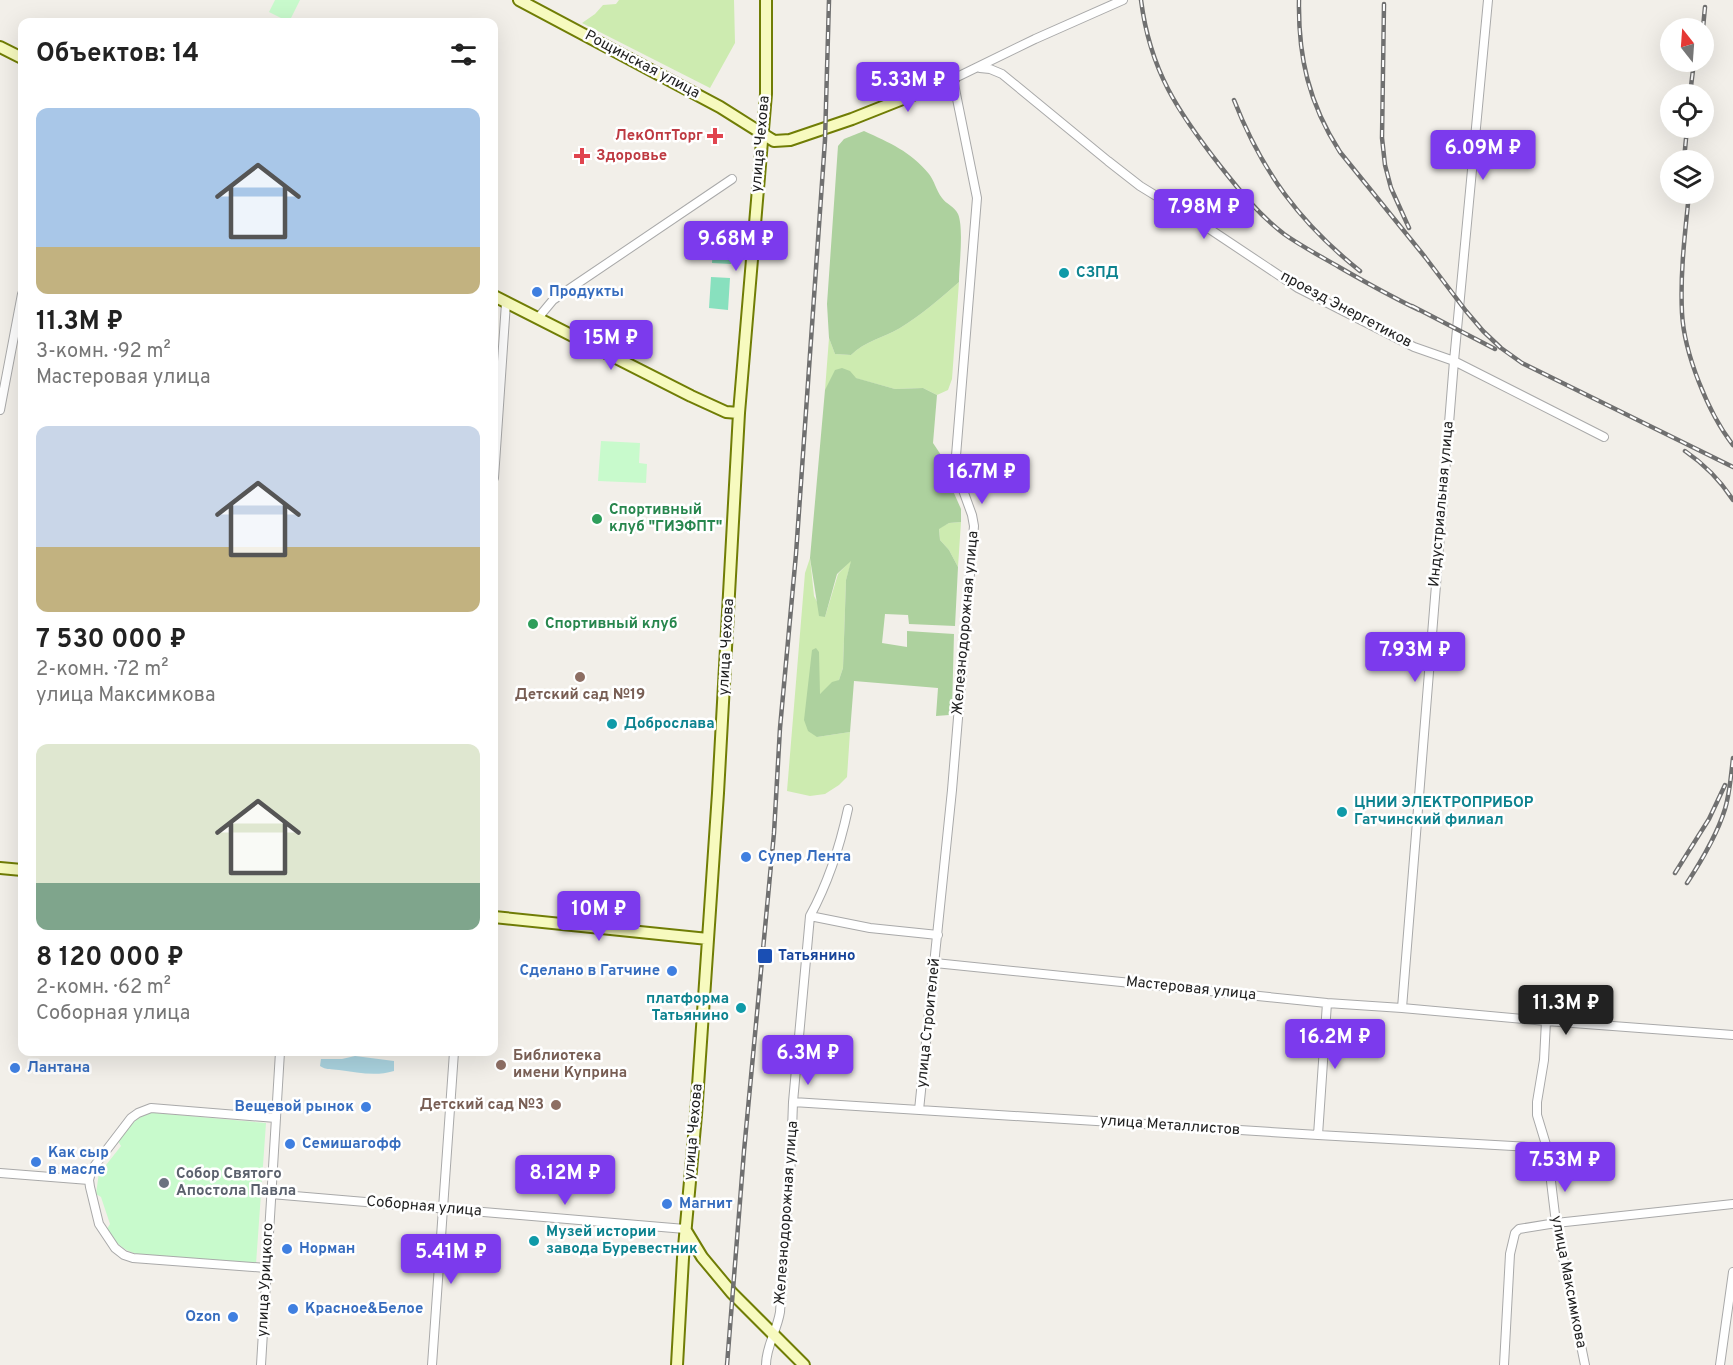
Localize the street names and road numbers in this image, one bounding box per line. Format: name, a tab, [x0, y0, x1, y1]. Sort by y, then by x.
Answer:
street label: Рощинская улица	[581, 27, 703, 103]
street label: улица Чехова	[747, 95, 775, 193]
street label: проезд Энергетиков	[1277, 267, 1415, 353]
street label: Индустриальная улица	[1425, 420, 1459, 588]
street label: Железнодорожная улица	[948, 530, 984, 716]
street label: улица Чехова	[715, 598, 739, 696]
street label: улица Строителей	[913, 957, 945, 1089]
street label: Мастеровая улица	[1125, 973, 1257, 1005]
street label: улица Чехова	[680, 1083, 708, 1181]
street label: улица Металлистов	[1099, 1112, 1241, 1140]
street label: Железнодорожная улица	[771, 1120, 803, 1306]
street label: Соборная улица	[366, 1192, 482, 1222]
street label: улица Максимкова	[1546, 1214, 1590, 1350]
street label: улица Урицкого	[254, 1222, 278, 1338]

